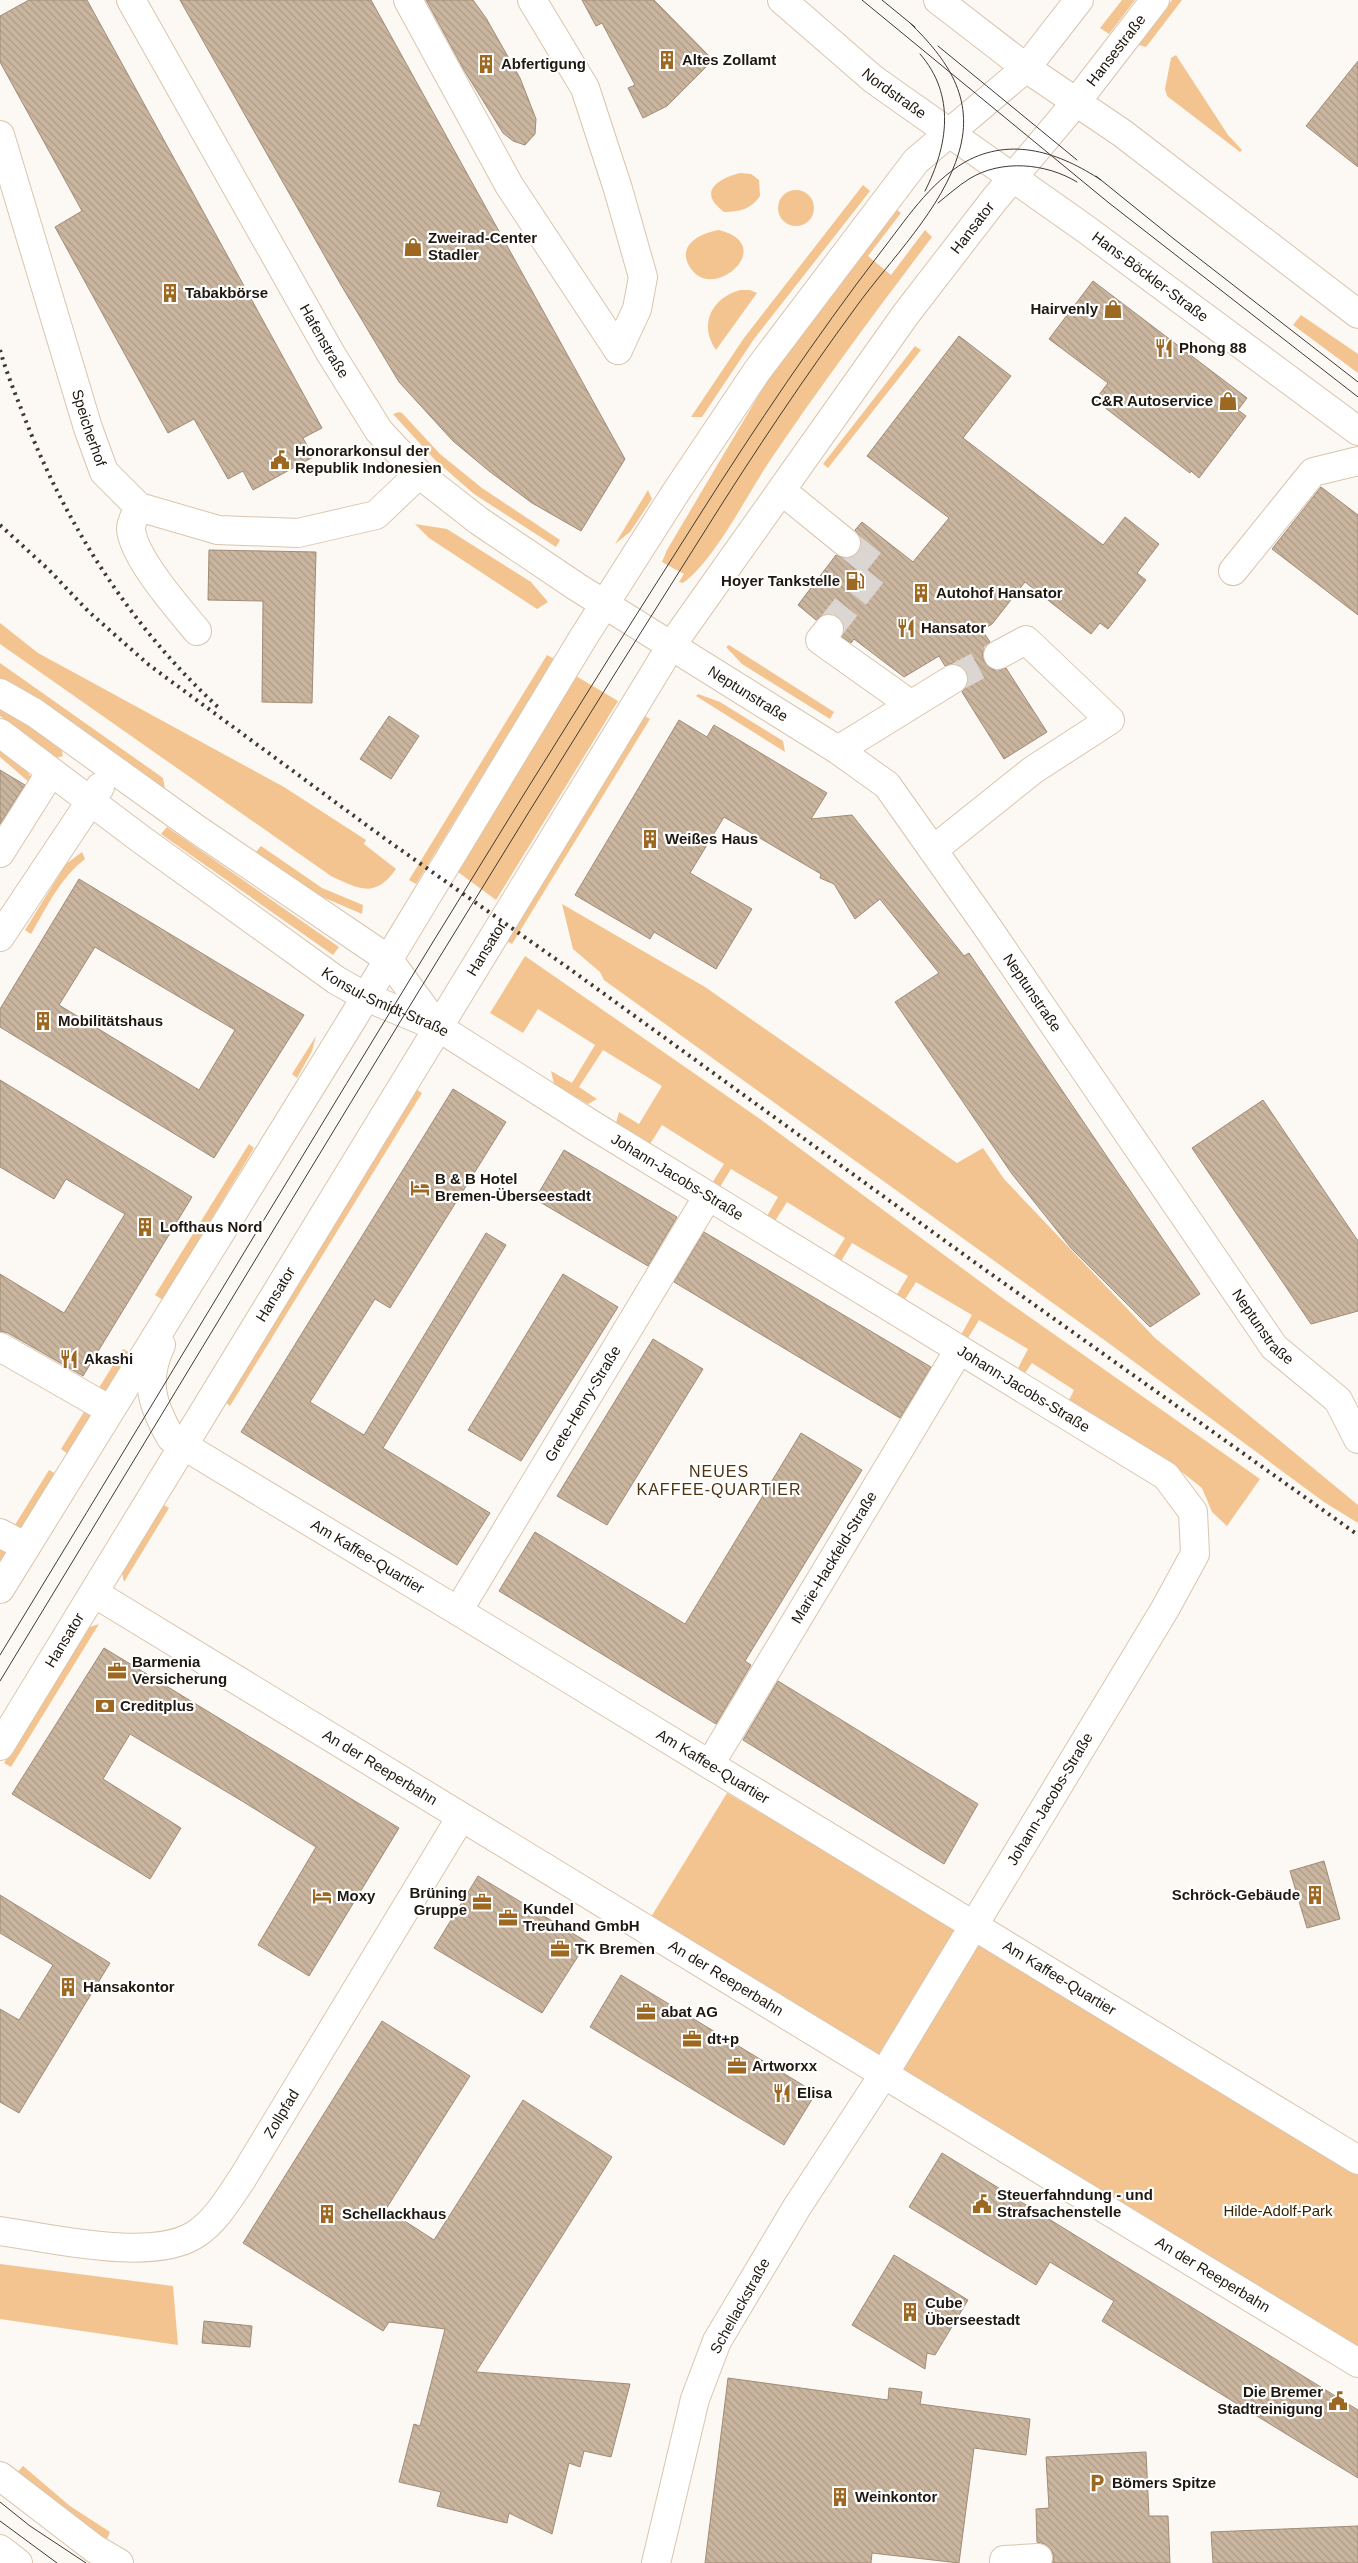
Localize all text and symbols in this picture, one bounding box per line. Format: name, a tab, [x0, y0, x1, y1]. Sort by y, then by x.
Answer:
street label: Hansestraße	[1083, 11, 1149, 89]
building icon: Altes Zollamt	[656, 49, 678, 71]
place label: Altes Zollamt	[682, 51, 776, 68]
building icon: Abfertigung	[475, 53, 497, 75]
place label: Abfertigung	[501, 55, 586, 72]
street label: Nordstraße	[859, 64, 930, 122]
street label: Hansator	[947, 198, 997, 257]
street label: Hans-Böckler-Straße	[1089, 228, 1212, 325]
place label: Zweirad-Center Stadler	[428, 229, 537, 263]
shop icon: Zweirad-Center Stadler	[402, 236, 424, 258]
building icon: Tabakbörse	[159, 282, 181, 304]
place label: Tabakbörse	[185, 284, 268, 301]
shop icon: Hairvenly	[1102, 298, 1124, 320]
place label: Hairvenly	[1030, 300, 1099, 317]
street label: Hafenstraße	[297, 301, 353, 381]
restaurant icon: Phong 88	[1153, 337, 1175, 359]
place label: Phong 88	[1179, 339, 1247, 356]
street label: Speicherhof	[69, 387, 110, 469]
shop icon: C&R Autoservice	[1217, 390, 1239, 412]
place label: C&R Autoservice	[1091, 392, 1213, 409]
place label: Honorarkonsul der Republik Indonesien	[295, 442, 442, 476]
public building icon: Honorarkonsul der Republik Indonesien	[269, 449, 291, 471]
fuel station icon: Hoyer Tankstelle	[844, 570, 866, 592]
place label: Hoyer Tankstelle	[721, 572, 840, 589]
building icon: Autohof Hansator	[910, 582, 932, 604]
place label: Autohof Hansator	[936, 584, 1063, 601]
restaurant icon: Hansator	[895, 617, 917, 639]
place label: Hansator	[921, 619, 986, 636]
street label: Neptunstraße	[705, 662, 791, 725]
building icon: Weißes Haus	[639, 828, 661, 850]
place label: Weißes Haus	[665, 830, 758, 847]
street label: Hansator	[463, 918, 509, 979]
street label: Neptunstraße	[1000, 950, 1065, 1035]
street label: Konsul-Smidt-Straße	[319, 964, 452, 1040]
building icon: Mobilitätshaus	[32, 1010, 54, 1032]
place label: Mobilitätshaus	[58, 1012, 163, 1029]
street label: Johann-Jacobs-Straße	[608, 1130, 747, 1223]
place label: B & B Hotel Bremen-Überseestadt	[435, 1170, 591, 1204]
hotel icon: B & B Hotel Bremen-Überseestadt	[409, 1177, 431, 1199]
building icon: Lofthaus Nord	[134, 1216, 156, 1238]
place label: Lofthaus Nord	[160, 1218, 263, 1235]
street label: Hansator	[252, 1264, 298, 1325]
street label: Neptunstraße	[1229, 1286, 1297, 1368]
street label: Grete-Henry-Straße	[541, 1342, 624, 1465]
street label: Johann-Jacobs-Straße	[955, 1342, 1093, 1435]
restaurant icon: Akashi	[58, 1348, 80, 1370]
place label: Akashi	[84, 1350, 133, 1367]
district label: NEUES KAFFEE-QUARTIER	[637, 1463, 801, 1498]
street label: Marie-Hackfeld-Straße	[788, 1488, 880, 1626]
street label: Am Kaffee-Quartier	[308, 1516, 428, 1597]
street label: Hansator	[41, 1609, 87, 1670]
place label: Barmenia Versicherung	[132, 1653, 227, 1687]
office icon: Barmenia Versicherung	[106, 1660, 128, 1682]
bank icon: Creditplus	[94, 1695, 116, 1717]
place label: Creditplus	[120, 1697, 194, 1714]
street label: Am Kaffee-Quartier	[654, 1725, 773, 1807]
street label: An der Reeperbahn	[320, 1726, 441, 1808]
street label: Johann-Jacobs-Straße	[1003, 1729, 1096, 1868]
place label: Brüning Gruppe	[410, 1884, 467, 1918]
building icon: Schröck-Gebäude	[1304, 1884, 1326, 1906]
hotel icon: Moxy	[311, 1885, 333, 1907]
place label: Schröck-Gebäude	[1172, 1886, 1300, 1903]
place label: Moxy	[337, 1887, 376, 1904]
office icon: Brüning Gruppe	[471, 1891, 493, 1913]
place label: Kundel Treuhand GmbH	[523, 1900, 640, 1934]
office icon: Kundel Treuhand GmbH	[497, 1907, 519, 1929]
street label: An der Reeperbahn	[666, 1936, 787, 2019]
street label: Am Kaffee-Quartier	[1000, 1937, 1119, 2018]
office icon: TK Bremen	[549, 1938, 571, 1960]
place label: TK Bremen	[575, 1940, 655, 1957]
building icon: Hansakontor	[57, 1976, 79, 1998]
place label: Hansakontor	[83, 1978, 175, 1995]
office icon: abat AG	[635, 2001, 657, 2023]
place label: abat AG	[661, 2003, 718, 2020]
office icon: dt+p	[681, 2028, 703, 2050]
place label: dt+p	[707, 2030, 739, 2047]
office icon: Artworxx	[726, 2055, 748, 2077]
place label: Artworxx	[752, 2057, 818, 2074]
restaurant icon: Elisa	[771, 2082, 793, 2104]
place label: Elisa	[797, 2084, 833, 2101]
street label: Zollpfad	[260, 2086, 302, 2141]
place label: Steuerfahndung - und Strafsachenstelle	[997, 2186, 1153, 2220]
public building icon: Steuerfahndung - und Strafsachenstelle	[971, 2193, 993, 2215]
park label: Hilde-Adolf-Park	[1223, 2202, 1333, 2219]
building icon: Schellackhaus	[316, 2203, 338, 2225]
place label: Schellackhaus	[342, 2205, 446, 2222]
street label: An der Reeperbahn	[1153, 2233, 1273, 2315]
street label: Schellackstraße	[706, 2255, 773, 2357]
place label: Cube Überseestadt	[925, 2294, 1020, 2328]
building icon: Cube Überseestadt	[899, 2301, 921, 2323]
place label: Die Bremer Stadtreinigung	[1217, 2383, 1323, 2417]
public building icon: Die Bremer Stadtreinigung	[1327, 2390, 1349, 2412]
parking icon: Bömers Spitze	[1086, 2472, 1108, 2494]
place label: Bömers Spitze	[1112, 2474, 1216, 2491]
building icon: Weinkontor	[829, 2486, 851, 2508]
place label: Weinkontor	[855, 2488, 937, 2505]

